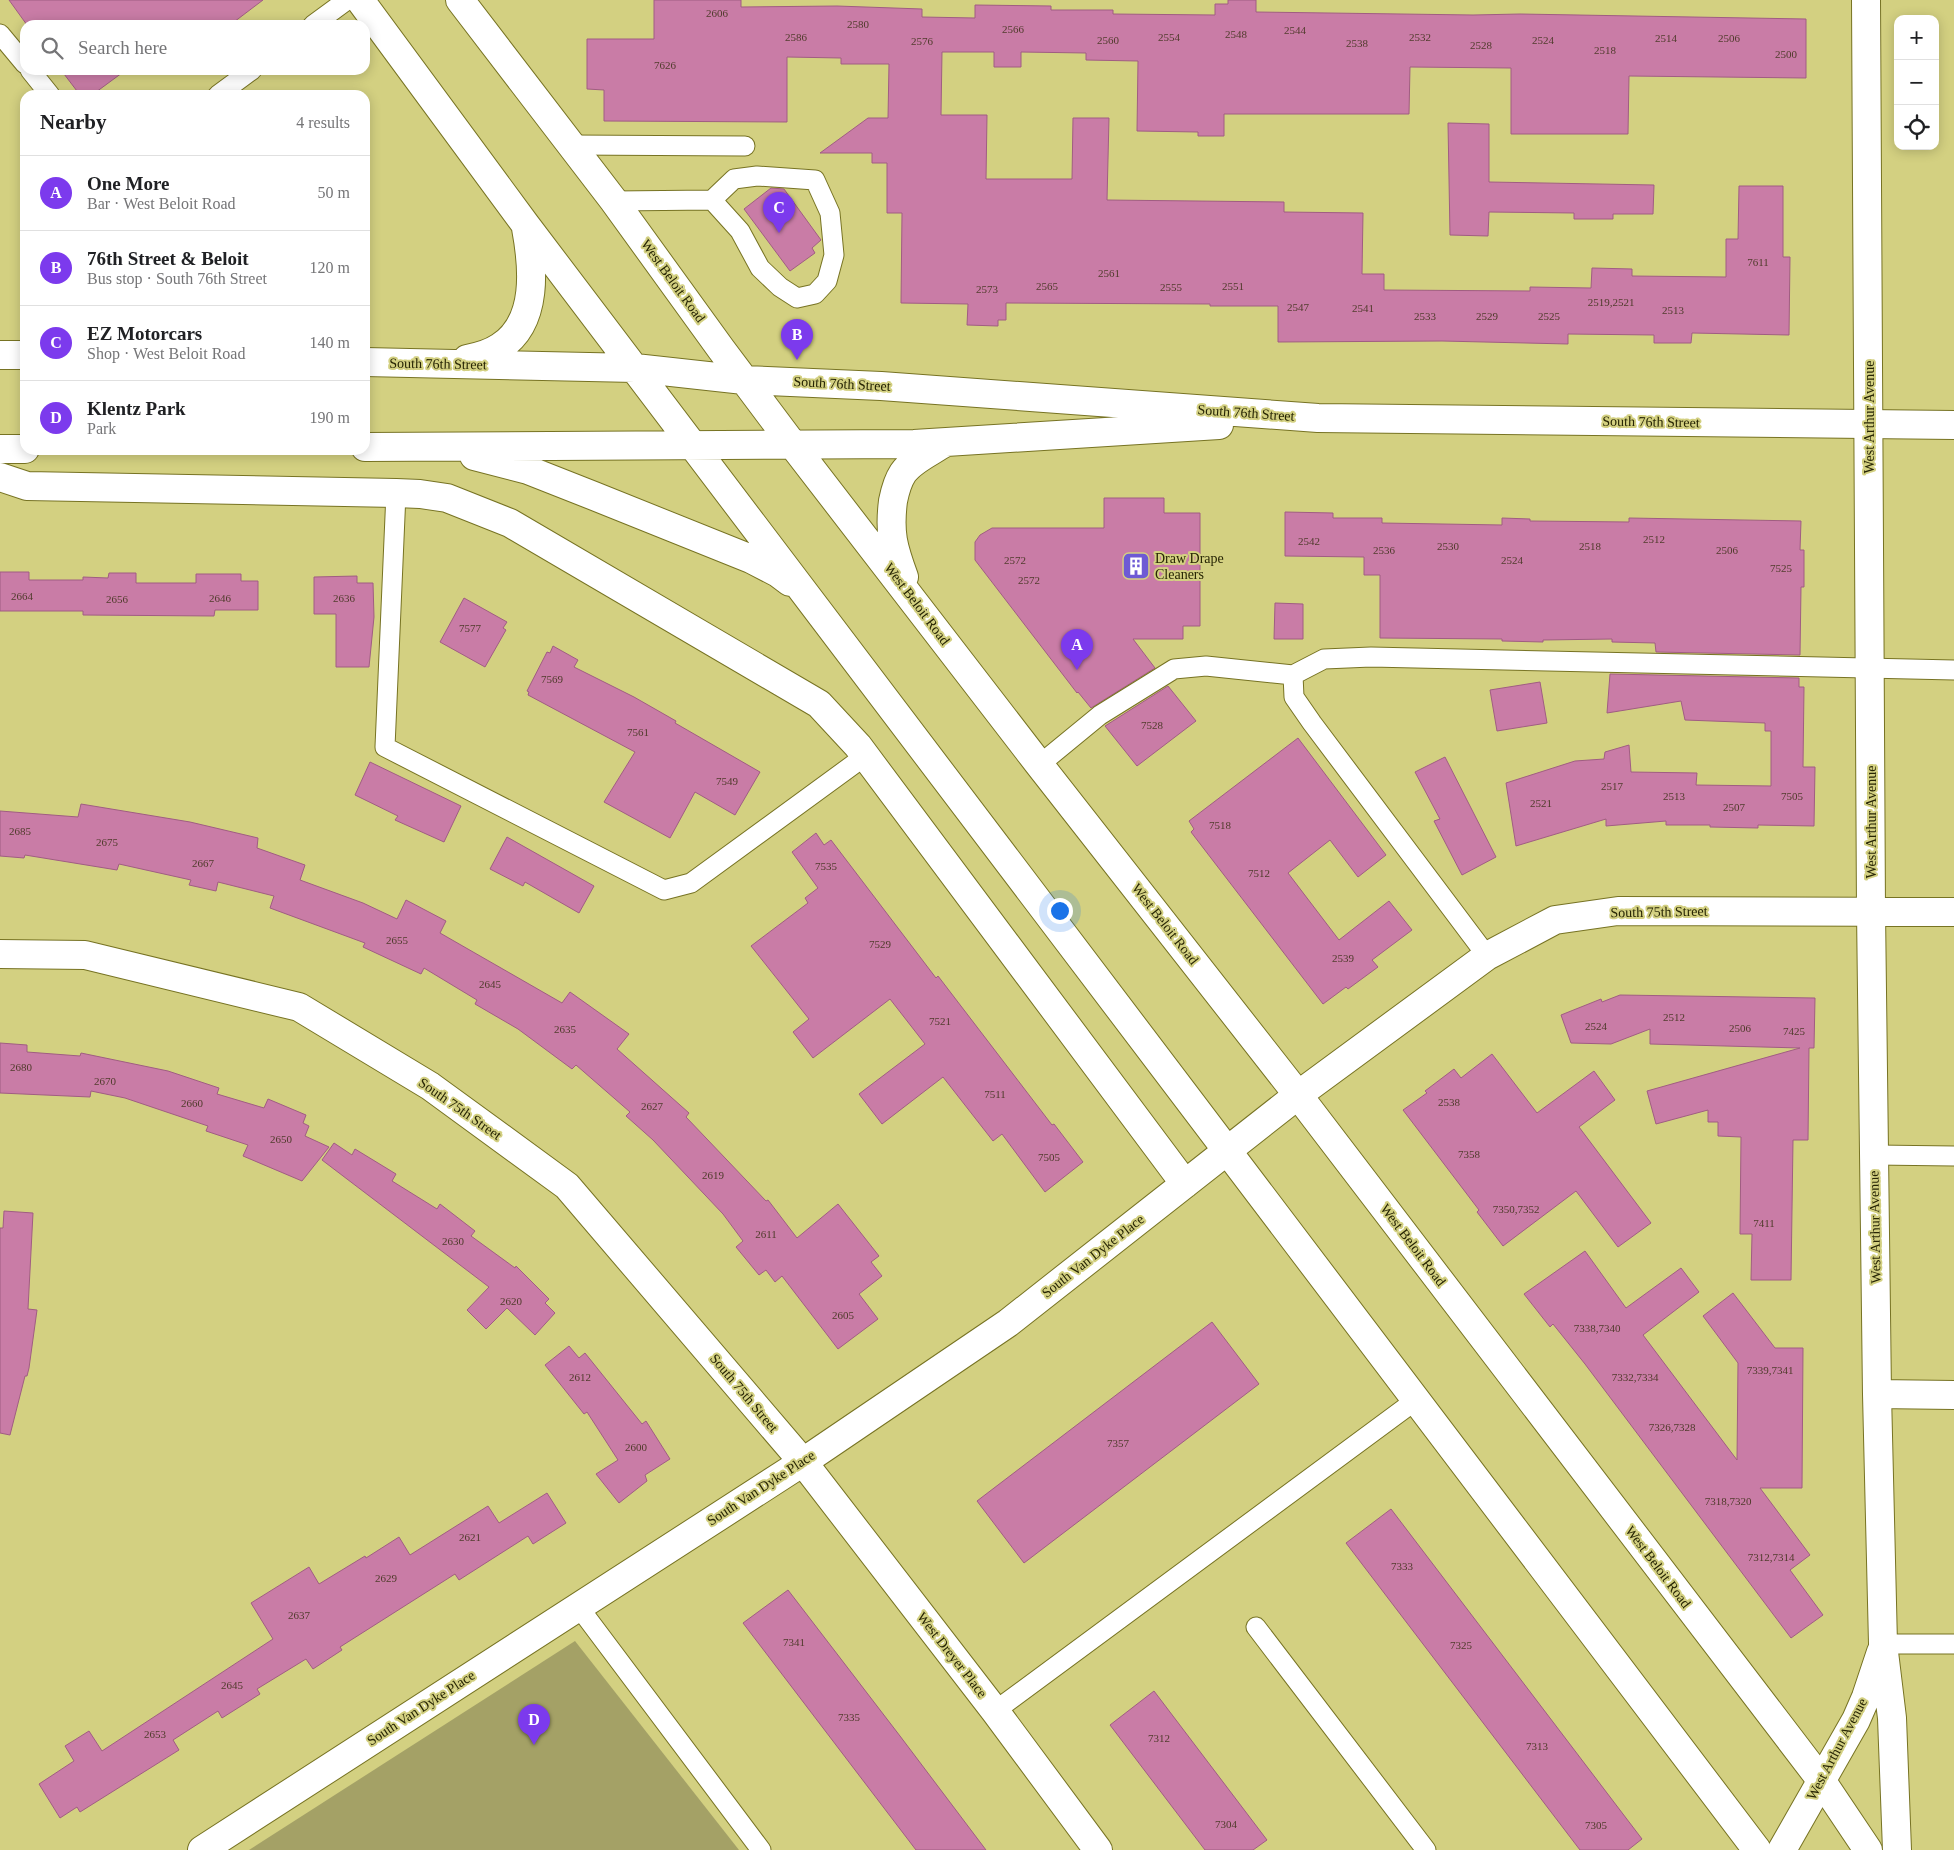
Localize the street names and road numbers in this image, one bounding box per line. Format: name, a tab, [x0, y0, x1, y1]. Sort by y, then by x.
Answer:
street label: West Beloit Road	[638, 237, 708, 325]
street label: South 76th Street	[389, 356, 487, 372]
street label: West Arthur Avenue	[1862, 361, 1877, 473]
street label: South 76th Street	[793, 374, 891, 394]
street label: South 76th Street	[1197, 402, 1295, 424]
street label: South 76th Street	[1602, 414, 1700, 430]
street label: West Beloit Road	[881, 560, 953, 648]
street label: West Arthur Avenue	[1864, 766, 1879, 878]
street label: West Beloit Road	[1129, 881, 1201, 967]
street label: South 75th Street	[1610, 904, 1708, 920]
street label: South 75th Street	[416, 1075, 504, 1143]
street label: West Arthur Avenue	[1867, 1170, 1883, 1284]
street label: West Beloit Road	[1377, 1201, 1449, 1289]
street label: South Van Dyke Place	[1039, 1212, 1147, 1300]
street label: South 75th Street	[707, 1351, 781, 1435]
street label: South Van Dyke Place	[704, 1448, 818, 1528]
street label: West Beloit Road	[1622, 1523, 1694, 1611]
street label: West Dreyer Place	[914, 1609, 990, 1701]
street label: South Van Dyke Place	[364, 1668, 478, 1748]
street label: West Arthur Avenue	[1804, 1696, 1870, 1802]

